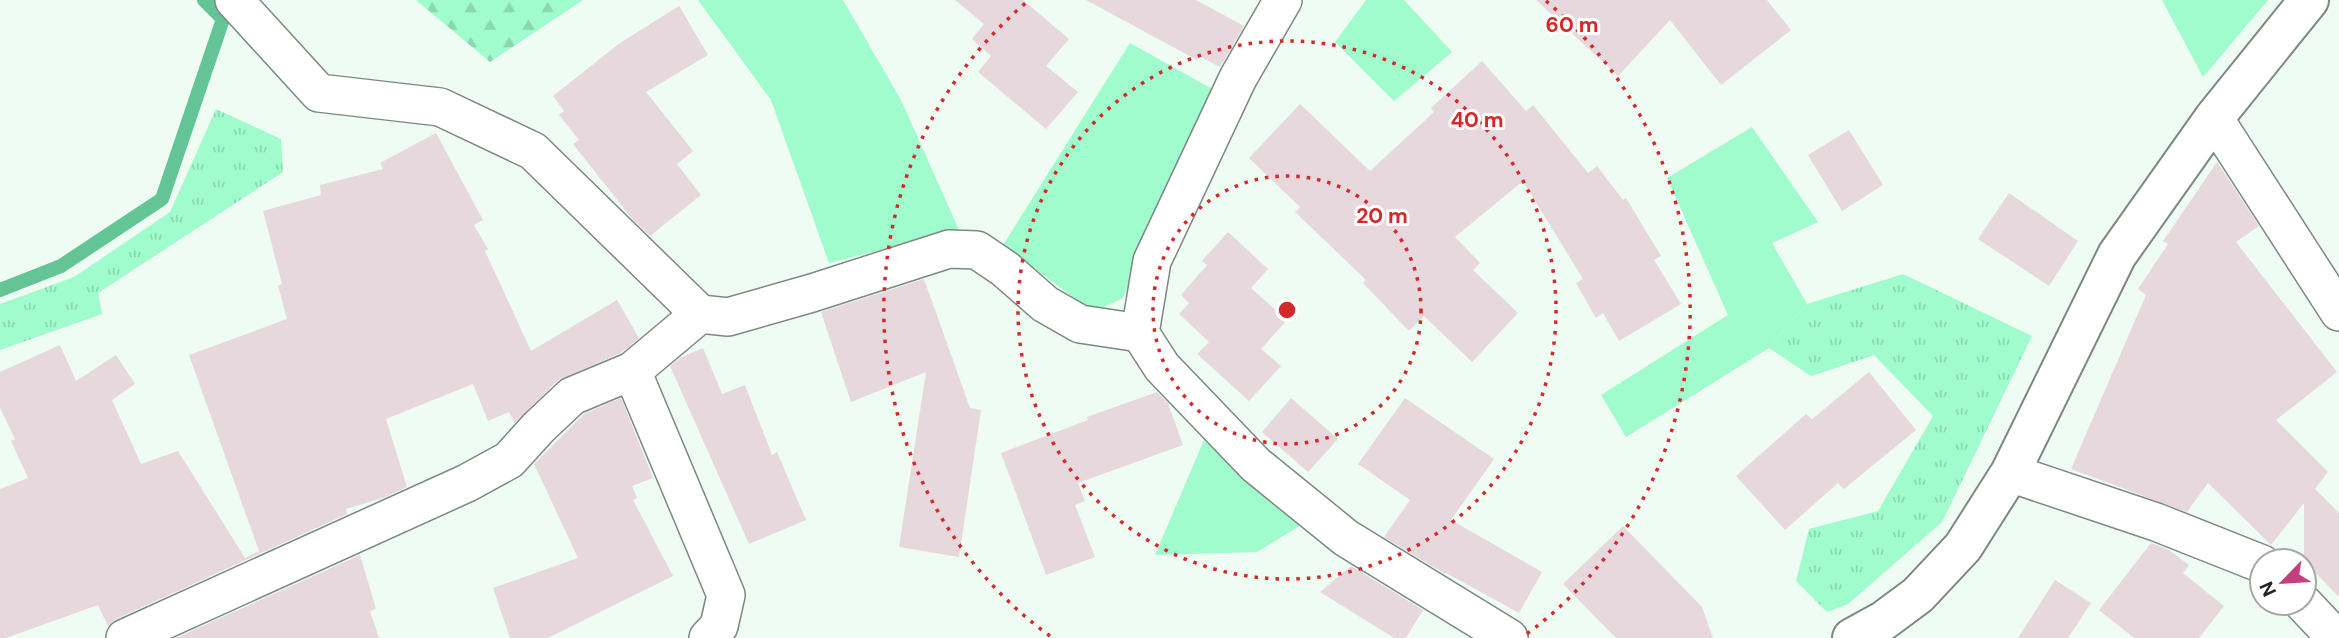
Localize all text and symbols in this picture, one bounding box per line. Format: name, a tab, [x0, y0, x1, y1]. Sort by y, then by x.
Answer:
text: 60 m	[1546, 11, 1598, 39]
text: 40 m	[1450, 106, 1504, 134]
text: 20 m	[1356, 202, 1408, 230]
centre of rings	[1275, 298, 1299, 322]
north arrow	[2248, 547, 2318, 617]
text: N	[2254, 577, 2282, 601]

